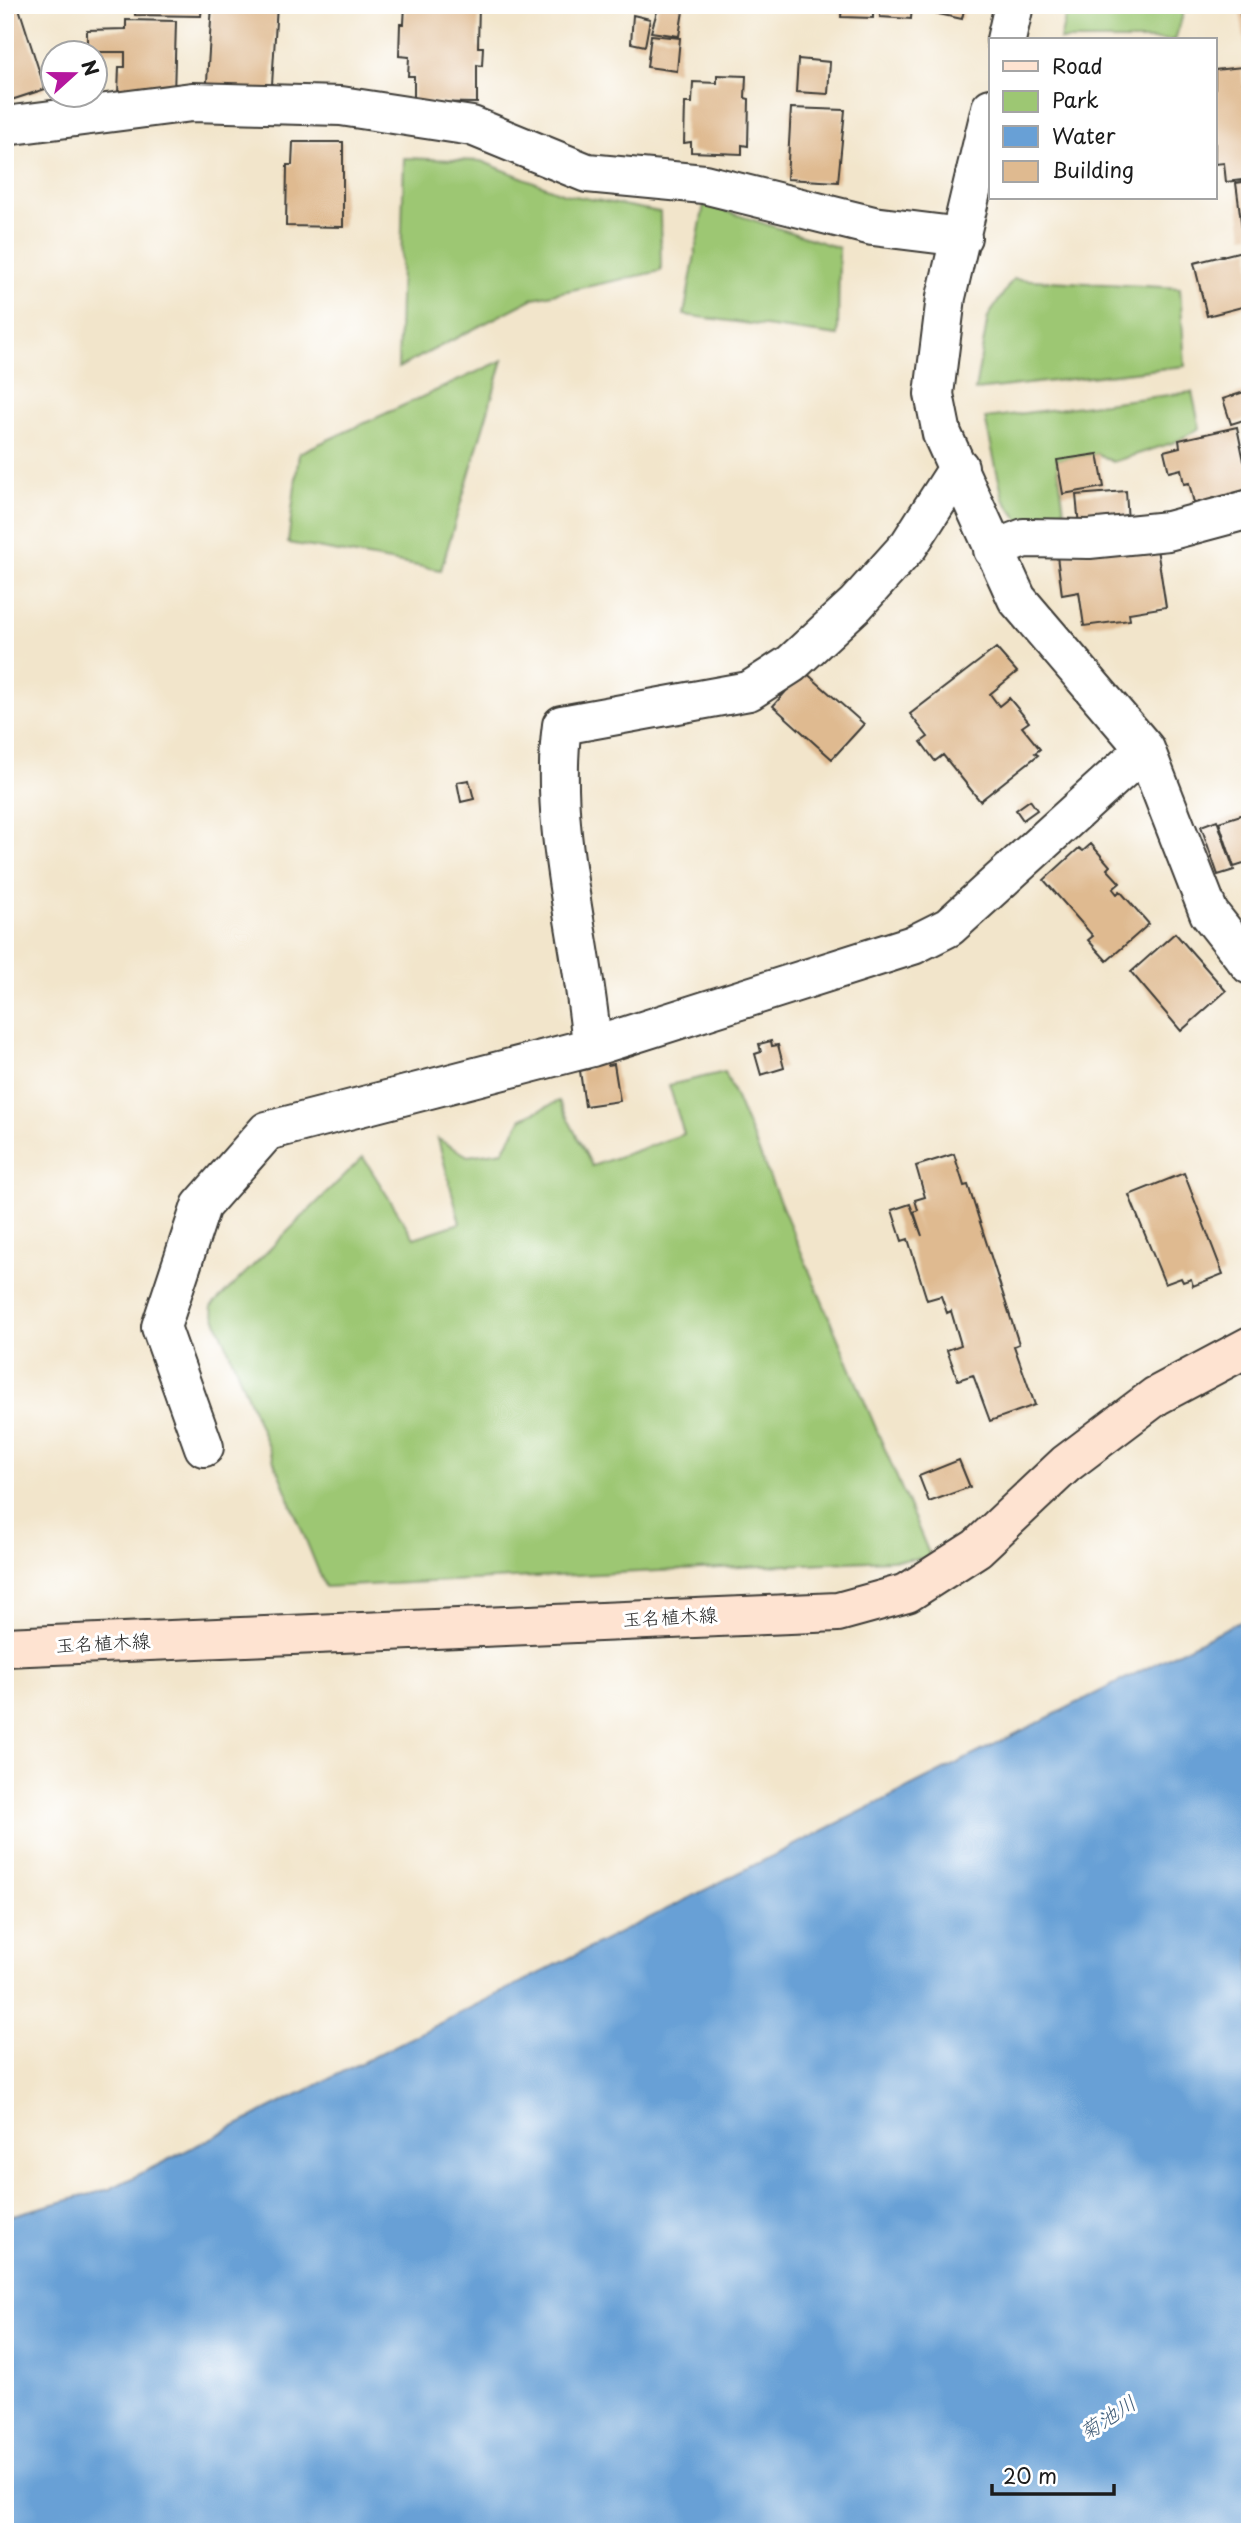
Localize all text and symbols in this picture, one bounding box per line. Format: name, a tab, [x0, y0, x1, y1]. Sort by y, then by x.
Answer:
north arrow	[38, 38, 108, 108]
legend	[989, 38, 1216, 200]
text: Road	[1052, 49, 1103, 81]
text: N	[75, 56, 107, 80]
text: Park	[1052, 83, 1099, 115]
text: Water	[1052, 119, 1116, 151]
text: Building	[1052, 153, 1134, 185]
street label: 玉名植木線	[622, 1600, 718, 1632]
street label: 玉名植木線	[55, 1626, 151, 1658]
water label: 菊池川	[1072, 2386, 1142, 2447]
scale bar	[992, 2453, 1115, 2497]
text: 20 m	[1003, 2459, 1057, 2491]

